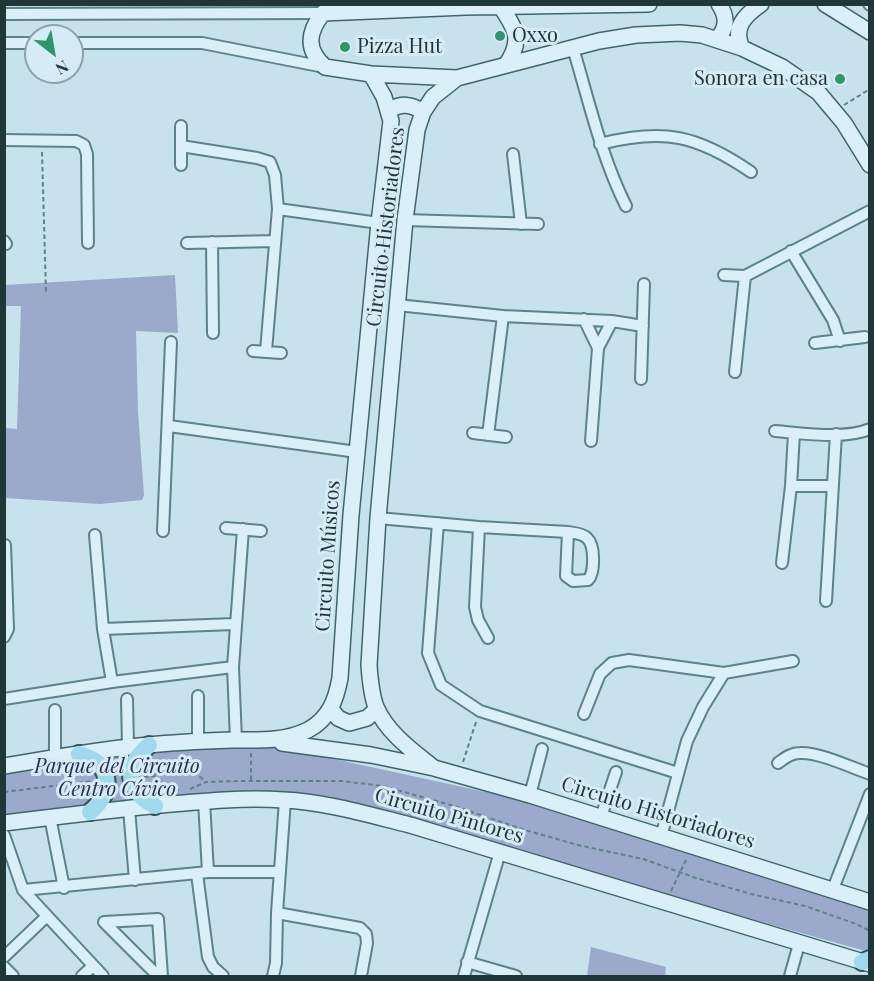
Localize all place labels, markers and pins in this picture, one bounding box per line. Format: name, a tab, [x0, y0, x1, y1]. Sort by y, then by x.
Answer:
place label: Oxxo	[512, 24, 558, 48]
marker: Oxxo	[493, 29, 507, 43]
place label: Pizza Hut	[357, 35, 442, 59]
marker: Pizza Hut	[338, 40, 352, 54]
place label: Sonora en casa	[694, 67, 828, 91]
marker: Sonora en casa	[833, 72, 847, 86]

